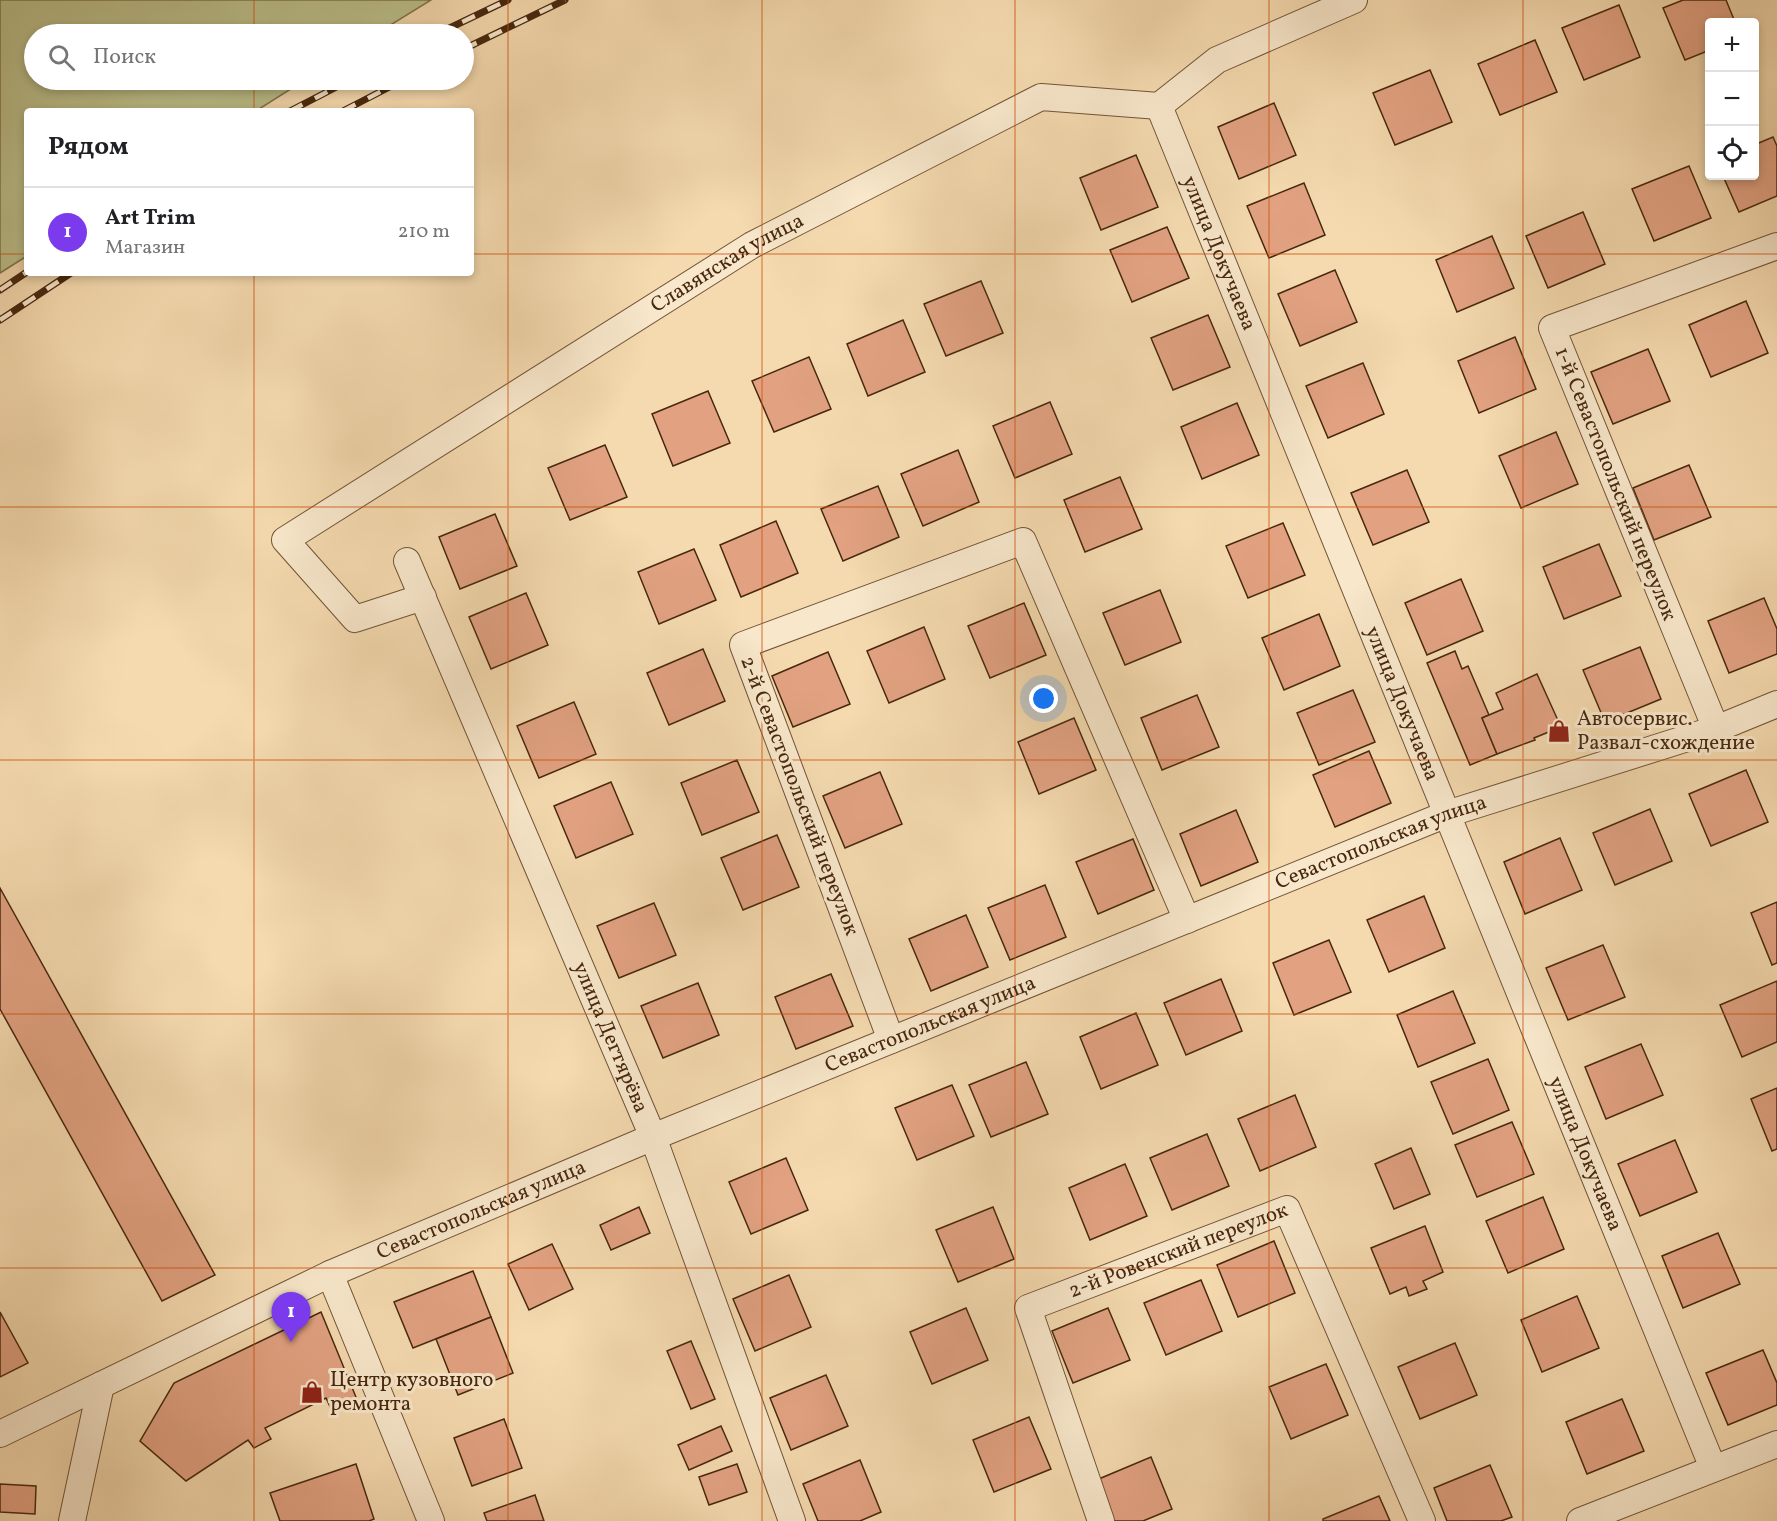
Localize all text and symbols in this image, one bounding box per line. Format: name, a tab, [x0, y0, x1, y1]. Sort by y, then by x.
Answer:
map controls	[1705, 18, 1759, 180]
button: +	[1705, 18, 1759, 72]
search box	[24, 24, 474, 90]
icon: search	[45, 41, 78, 74]
text: Поиск	[93, 42, 156, 73]
button: −	[1705, 72, 1759, 126]
button: locate	[1705, 126, 1759, 180]
text: Рядом	[48, 129, 128, 165]
street label: улица Докучаева	[1174, 172, 1263, 335]
text: Art Trim	[105, 203, 196, 234]
street label: Славянская улица	[645, 206, 809, 320]
text: 1	[63, 218, 72, 246]
text: 210 m	[398, 218, 450, 246]
text: Магазин	[105, 234, 185, 262]
street label: 1-й Севастопольский переулок	[1547, 343, 1683, 625]
street label: улица Докучаева	[1358, 622, 1446, 785]
street label: 2-й Севастопольский переулок	[732, 652, 866, 940]
your location	[1029, 684, 1058, 713]
place label: Автосервис. Развал-схождение	[1577, 705, 1755, 758]
shop icon: Автосервис. Развал-схождение	[1546, 718, 1572, 744]
street label: Севастопольская улица	[1271, 788, 1490, 897]
street label: улица Дегтярёва	[565, 957, 656, 1117]
street label: Севастопольская улица	[821, 968, 1040, 1080]
street label: улица Докучаева	[1541, 1072, 1630, 1235]
street label: Севастопольская улица	[372, 1153, 591, 1267]
street label: 2-й Ровенский переулок	[1064, 1196, 1292, 1306]
pin: 1	[272, 1292, 310, 1342]
place label: Центр кузовного ремонта	[330, 1366, 493, 1419]
shop icon: Центр кузовного ремонта	[299, 1379, 325, 1405]

